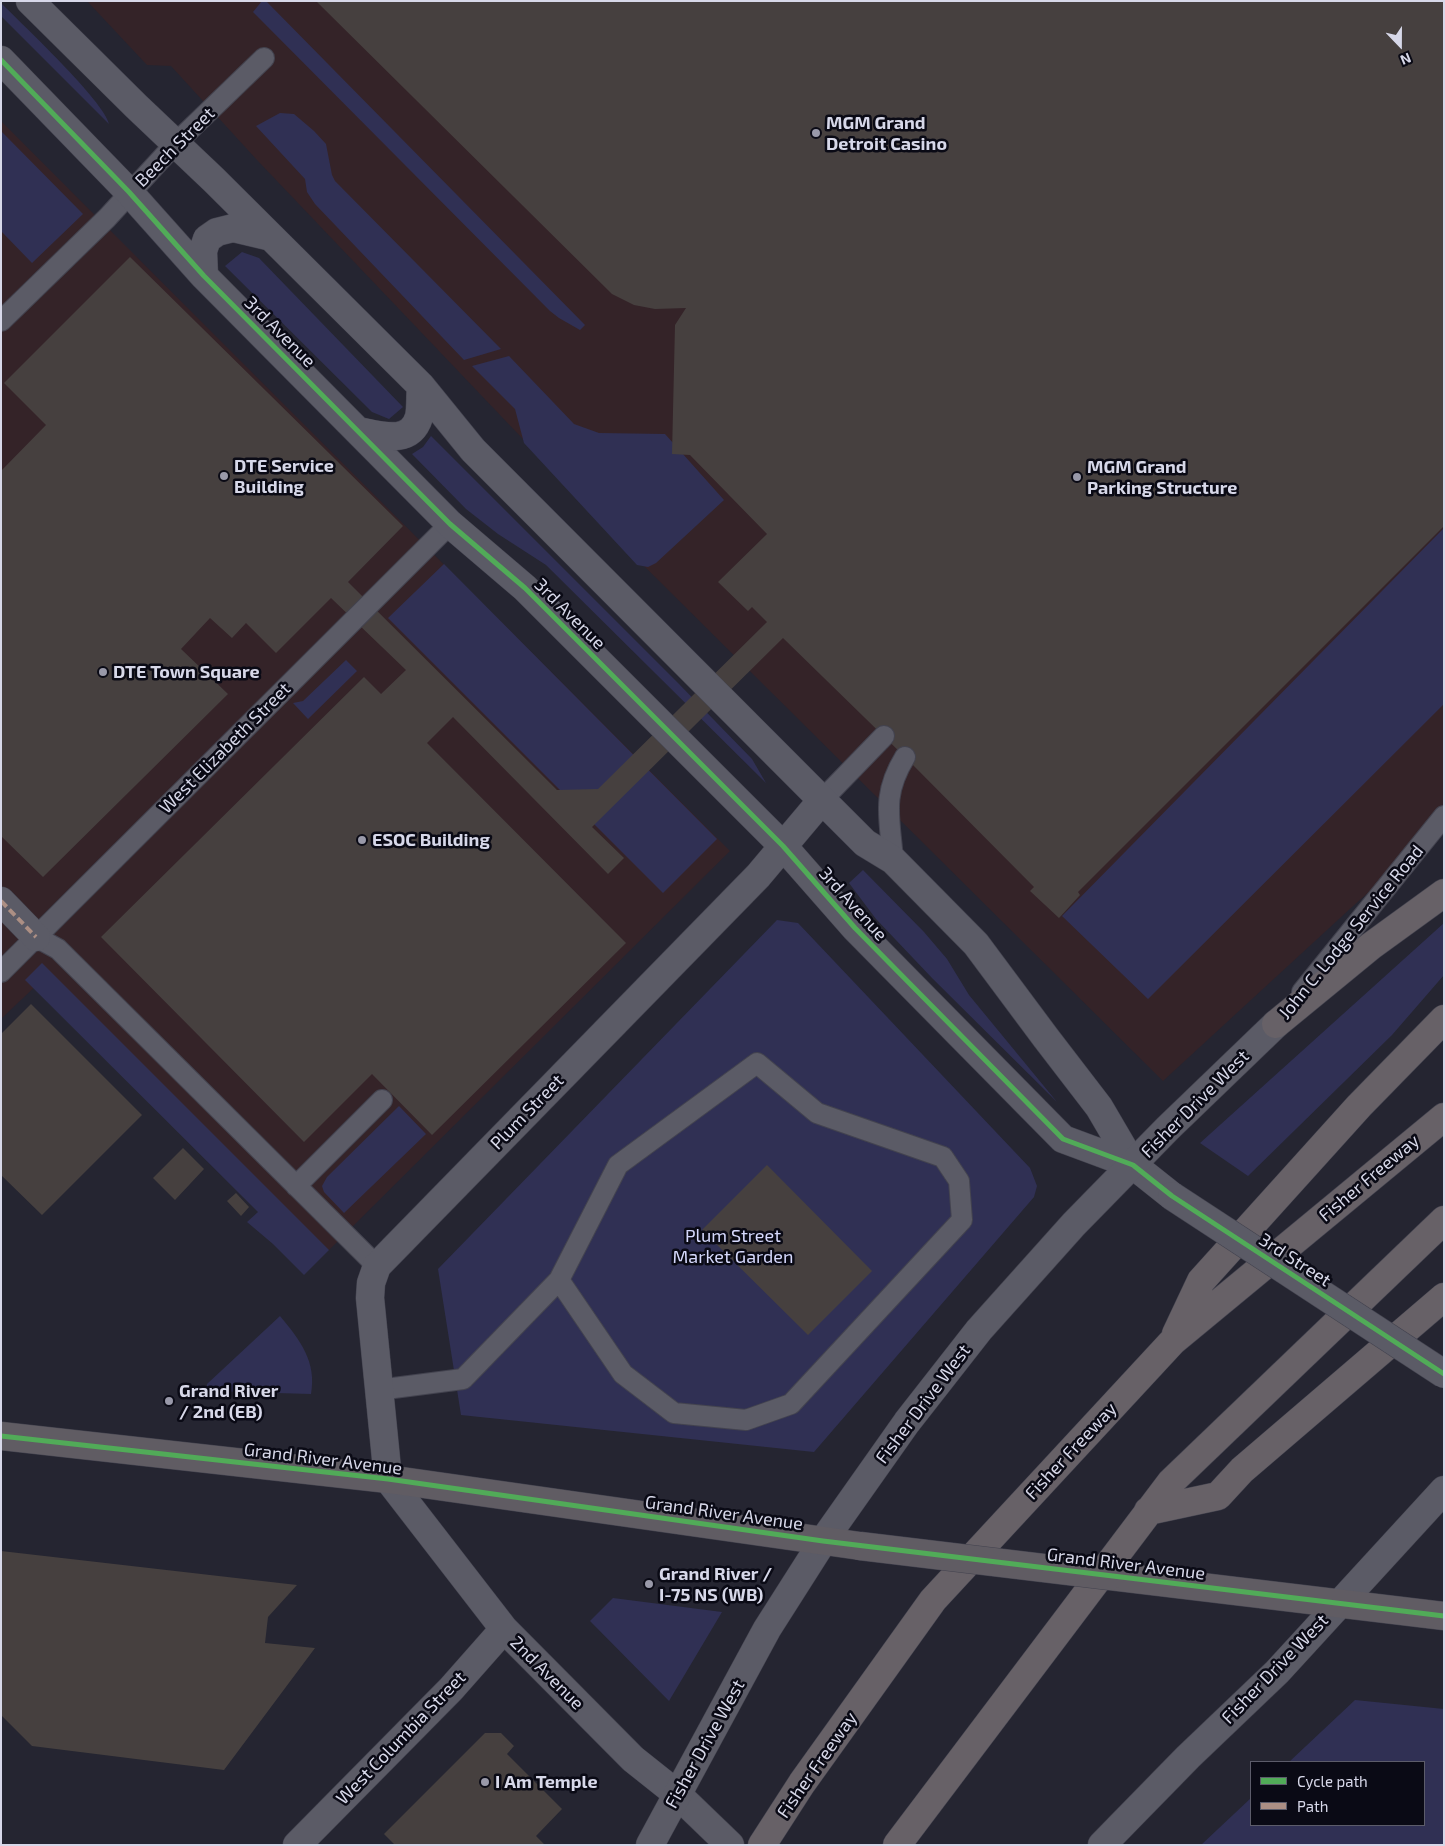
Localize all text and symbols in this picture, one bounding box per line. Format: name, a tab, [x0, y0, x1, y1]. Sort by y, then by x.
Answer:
north arrow	[1375, 20, 1425, 70]
text: N	[1398, 50, 1414, 69]
street label: Beech Street	[131, 103, 219, 191]
place label: MGM Grand Detroit Casino	[826, 112, 947, 154]
marker: MGM Grand Detroit Casino	[810, 127, 822, 139]
street label: 3rd Avenue	[240, 292, 320, 372]
place label: DTE Service Building	[234, 455, 334, 498]
place label: MGM Grand Parking Structure	[1087, 456, 1237, 498]
marker: DTE Service Building	[218, 470, 230, 482]
marker: MGM Grand Parking Structure	[1071, 471, 1083, 483]
street label: 3rd Avenue	[530, 574, 610, 654]
place label: DTE Town Square	[113, 661, 260, 683]
marker: DTE Town Square	[97, 666, 109, 678]
street label: West Elizabeth Street	[155, 678, 295, 818]
place label: ESOC Building	[372, 829, 490, 851]
marker: ESOC Building	[356, 834, 368, 846]
street label: John C. Lodge Service Road	[1274, 841, 1428, 1023]
street label: 3rd Avenue	[814, 863, 892, 945]
street label: Fisher Drive West	[1137, 1046, 1253, 1162]
street label: Plum Street	[486, 1070, 568, 1154]
street label: Fisher Freeway	[1314, 1130, 1424, 1226]
park label: Plum Street Market Garden	[673, 1225, 793, 1268]
street label: 3rd Street	[1255, 1229, 1335, 1291]
street label: Fisher Drive West	[871, 1340, 975, 1468]
place label: Grand River / 2nd (EB)	[179, 1380, 278, 1422]
marker: Grand River / 2nd (EB)	[163, 1395, 175, 1407]
street label: Fisher Freeway	[1021, 1398, 1121, 1504]
street label: Grand River Avenue	[243, 1439, 403, 1479]
street label: Grand River Avenue	[644, 1491, 804, 1535]
street label: Grand River Avenue	[1046, 1544, 1206, 1584]
place label: Grand River / I-75 NS (WB)	[659, 1563, 772, 1606]
marker: Grand River / I-75 NS (WB)	[643, 1578, 655, 1590]
street label: Fisher Drive West	[1217, 1610, 1333, 1728]
street label: 2nd Avenue	[506, 1632, 588, 1714]
street label: West Columbia Street	[332, 1667, 470, 1809]
street label: Fisher Drive West	[661, 1676, 749, 1812]
street label: Fisher Freeway	[772, 1708, 862, 1822]
legend	[1250, 1761, 1425, 1826]
place label: I Am Temple	[495, 1771, 598, 1793]
text: Cycle path	[1297, 1772, 1368, 1790]
marker: I Am Temple	[479, 1776, 491, 1788]
text: Path	[1297, 1797, 1328, 1815]

